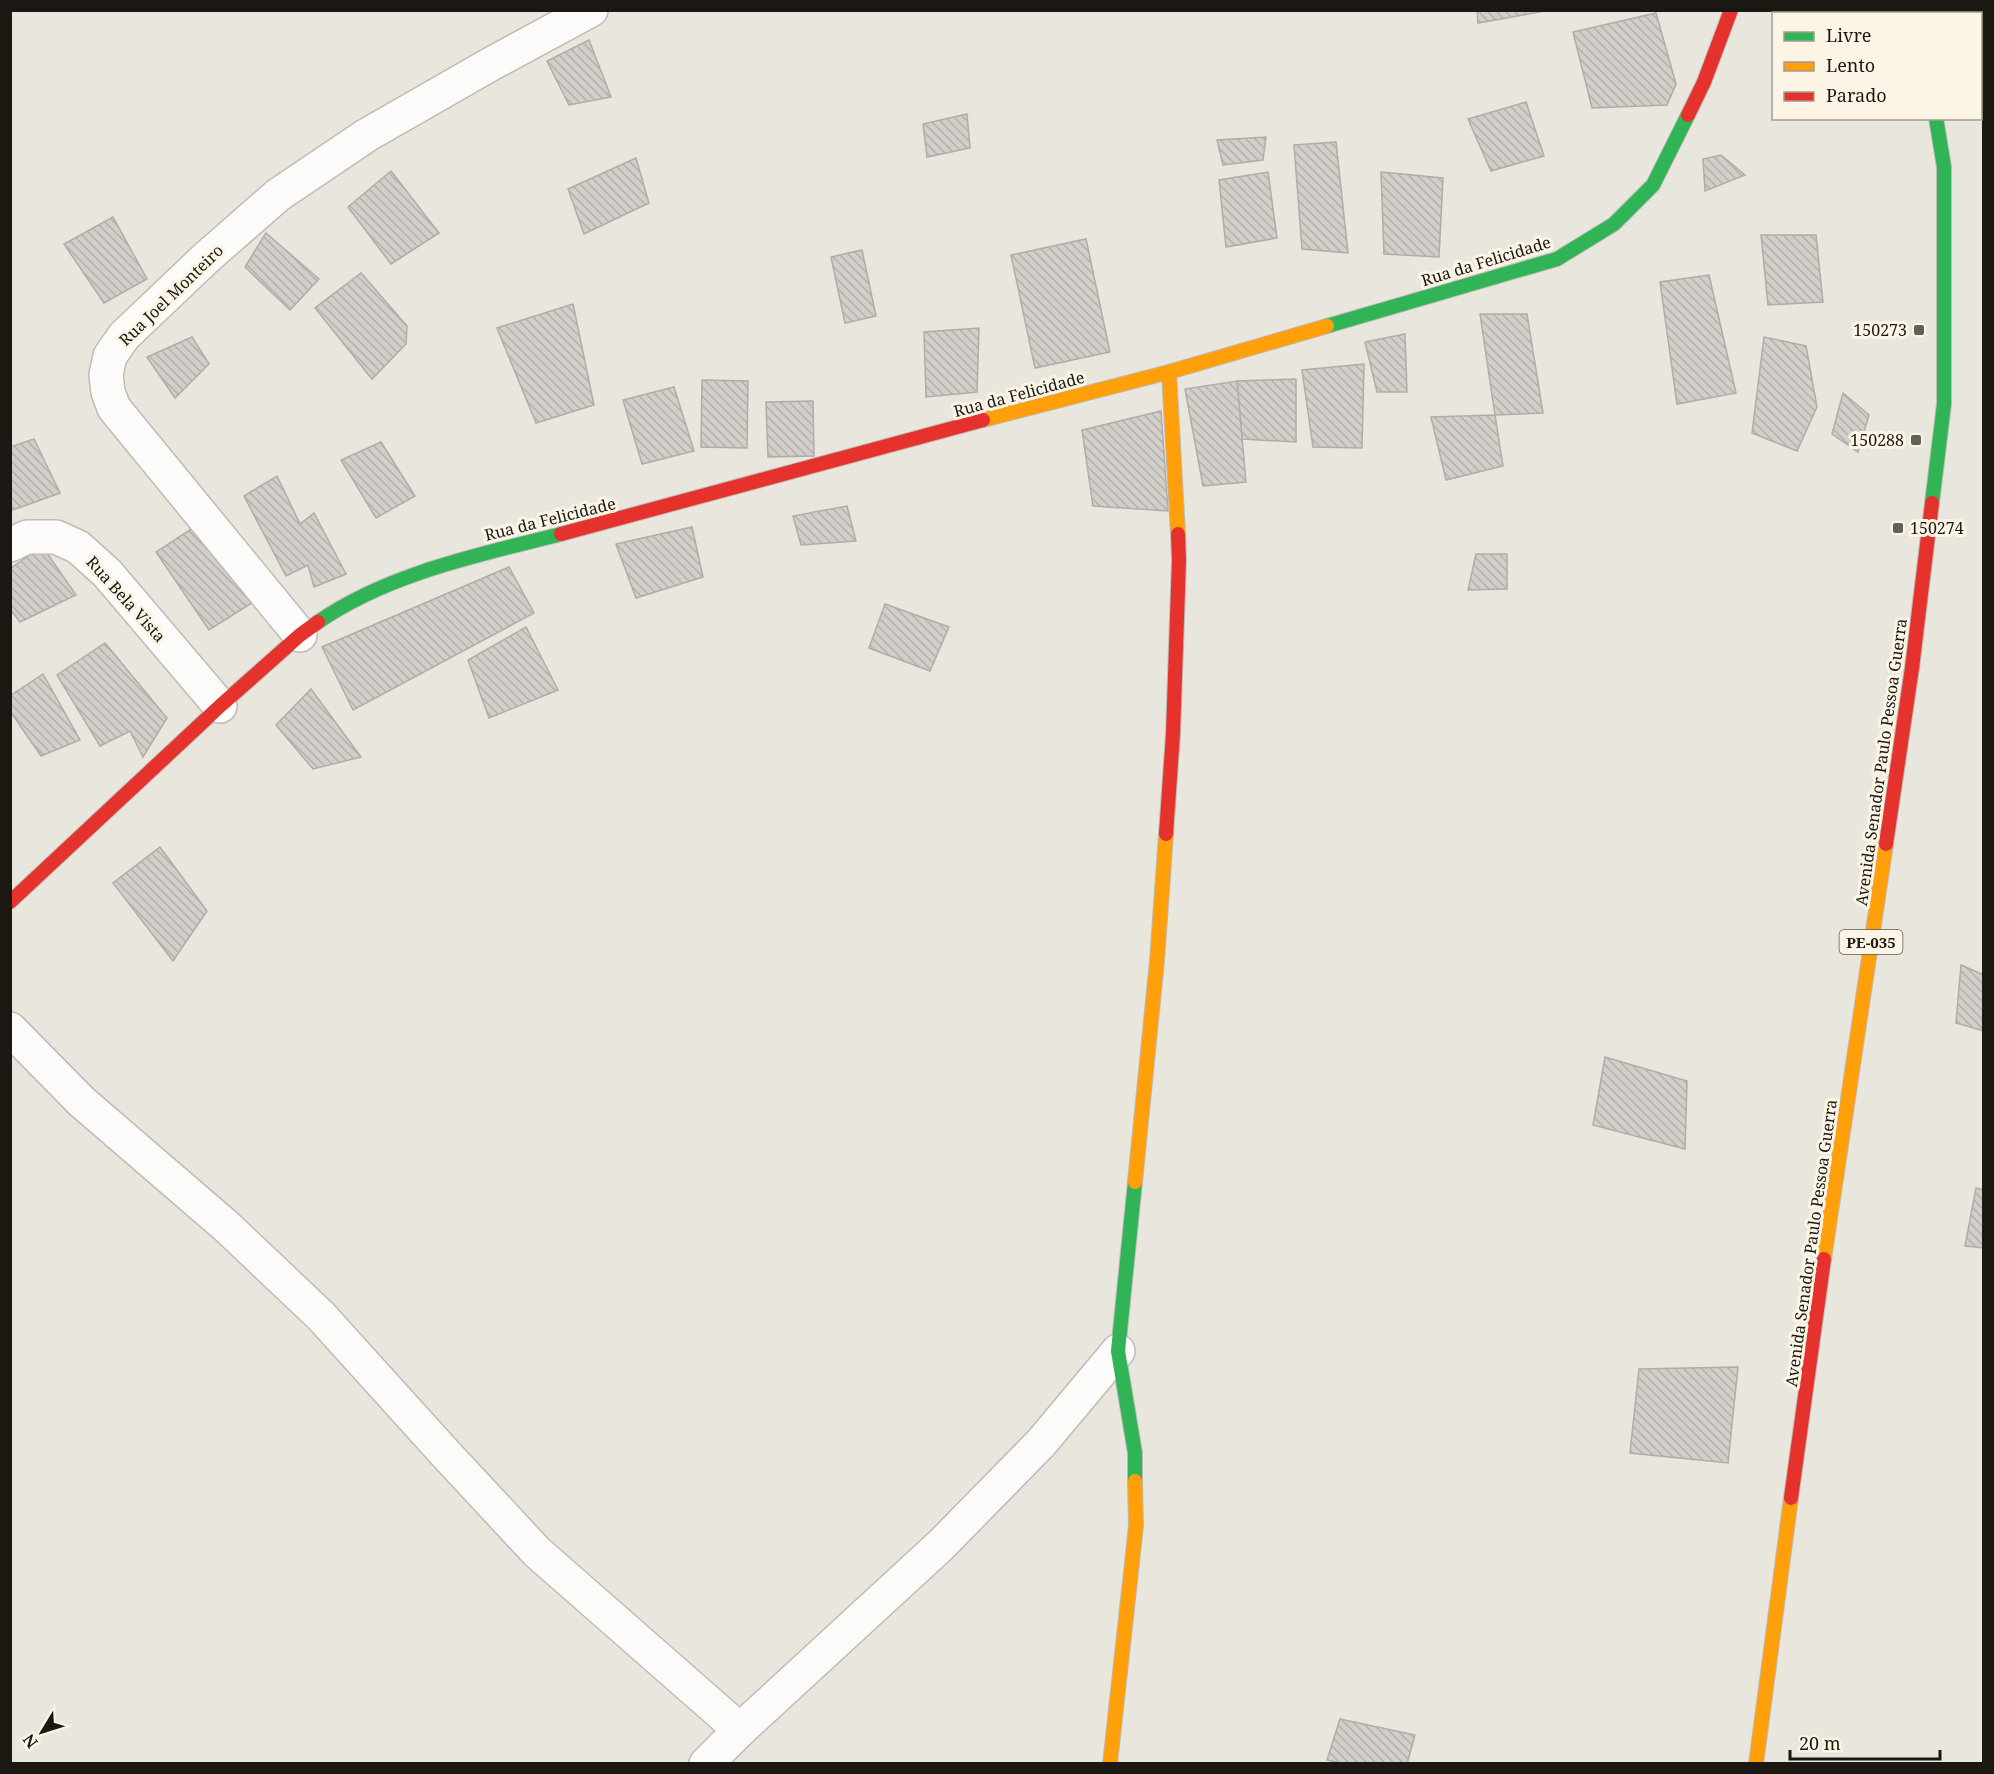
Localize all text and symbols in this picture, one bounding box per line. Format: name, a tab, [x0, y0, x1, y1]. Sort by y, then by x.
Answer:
legend	[1772, 12, 1982, 120]
text: Livre	[1826, 23, 1872, 47]
text: Lento	[1826, 53, 1875, 77]
text: Parado	[1826, 83, 1887, 107]
street label: Rua da Felicidade	[1418, 231, 1554, 291]
street label: Rua Joel Monteiro	[114, 239, 228, 351]
place label: 150273	[1853, 319, 1907, 341]
marker: 150273	[1912, 323, 1926, 337]
street label: Rua da Felicidade	[951, 366, 1087, 422]
place label: 150288	[1850, 429, 1904, 451]
marker: 150288	[1909, 433, 1923, 447]
street label: Rua da Felicidade	[482, 492, 618, 546]
place label: 150274	[1910, 517, 1964, 539]
marker: 150274	[1891, 521, 1905, 535]
street label: Rua Bela Vista	[81, 551, 171, 647]
street label: Avenida Senador Paulo Pessoa Guerra	[1850, 617, 1912, 907]
road number: PE-035	[1840, 930, 1902, 954]
street label: Avenida Senador Paulo Pessoa Guerra	[1780, 1098, 1842, 1388]
north arrow	[12, 1702, 72, 1762]
scale bar	[1790, 1723, 1940, 1761]
text: N	[17, 1729, 43, 1753]
text: 20 m	[1799, 1731, 1841, 1755]

